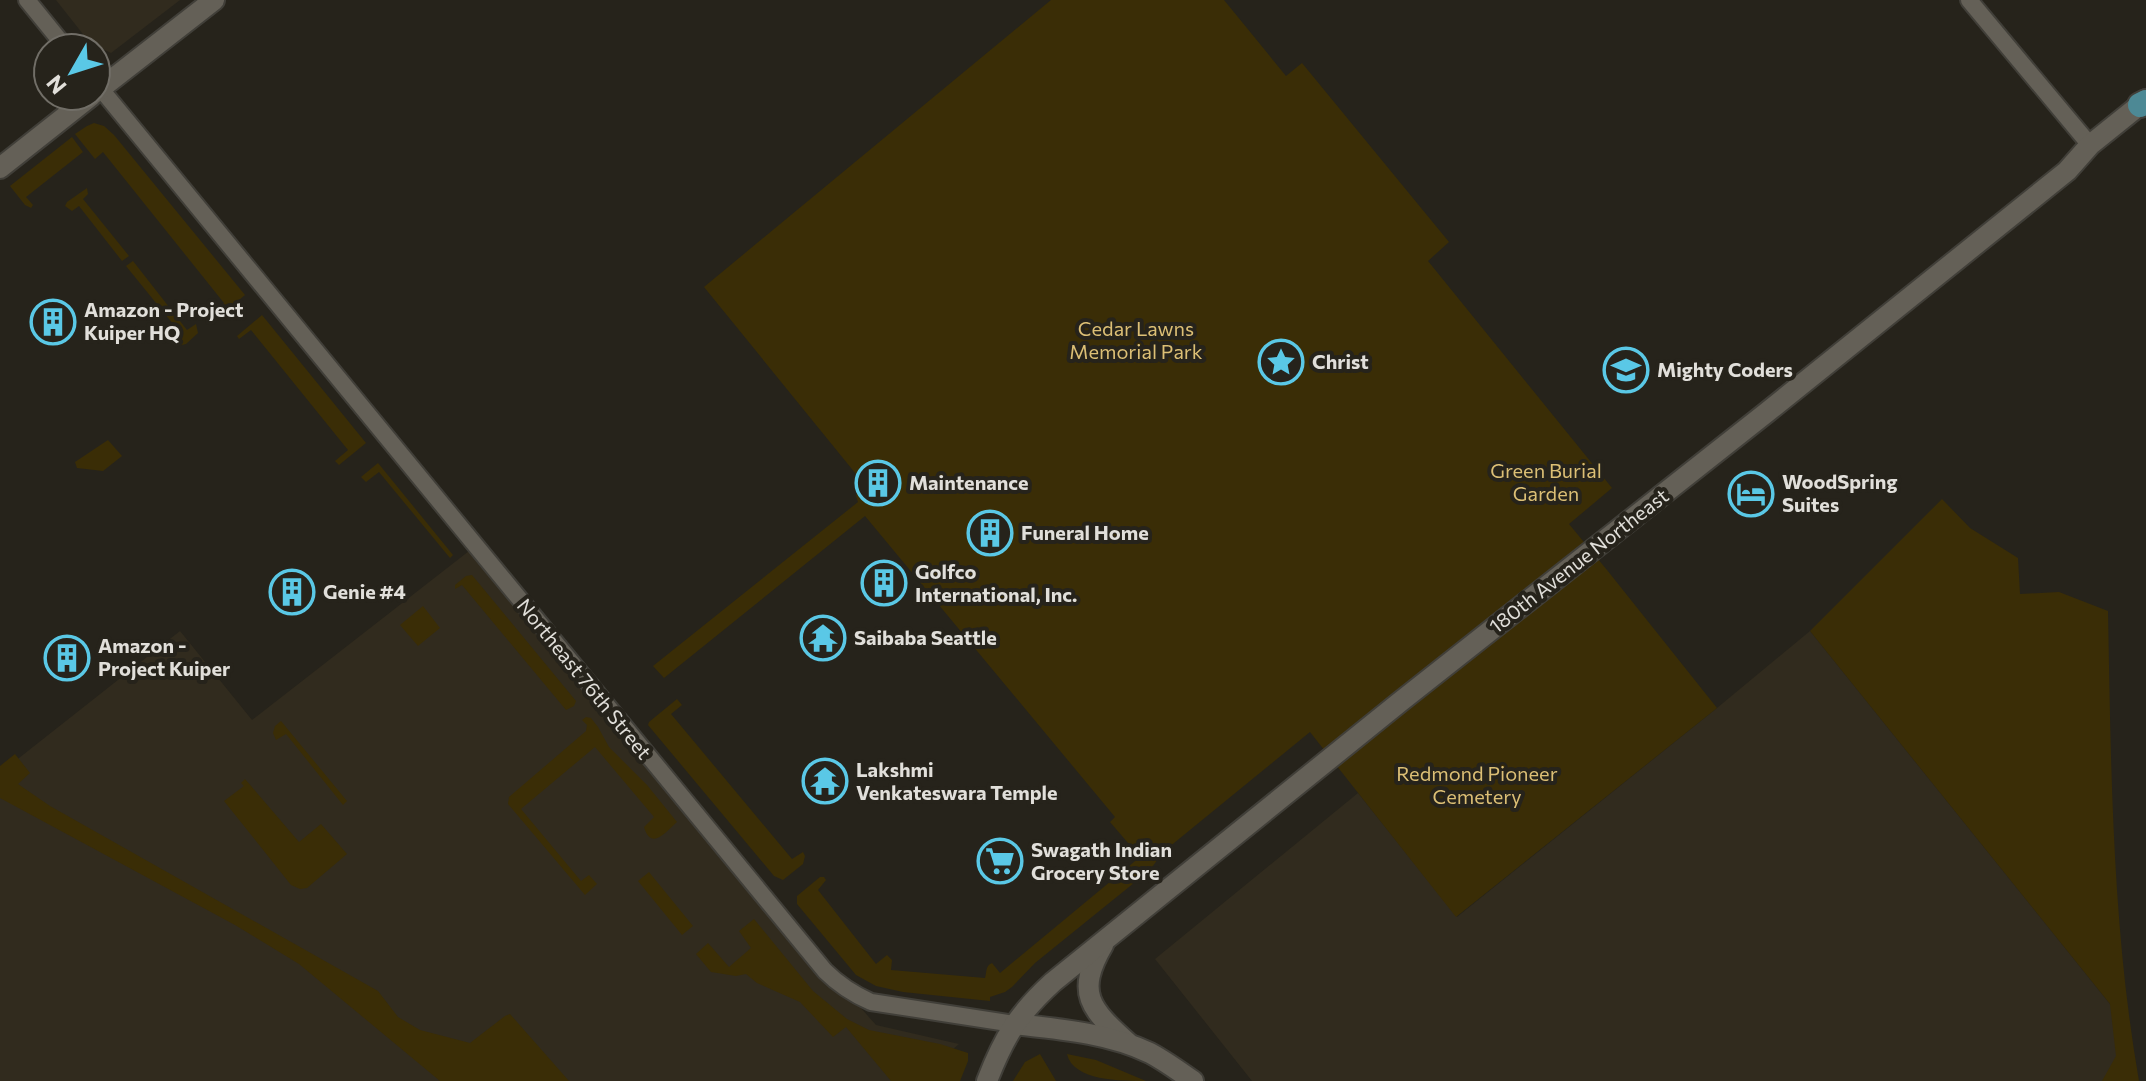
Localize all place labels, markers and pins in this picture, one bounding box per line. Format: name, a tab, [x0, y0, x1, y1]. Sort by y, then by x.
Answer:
place label: Amazon - Project Kuiper HQ	[84, 297, 243, 344]
building icon: Amazon - Project Kuiper HQ	[29, 298, 77, 346]
place icon: Christ	[1257, 338, 1305, 386]
school or university icon: Mighty Coders	[1602, 346, 1650, 394]
place label: Christ	[1312, 349, 1369, 373]
place label: Mighty Coders	[1657, 357, 1793, 381]
building icon: Maintenance	[854, 459, 902, 507]
place label: WoodSpring Suites	[1782, 469, 1897, 516]
place label: Maintenance	[909, 470, 1029, 494]
hotel icon: WoodSpring Suites	[1727, 470, 1775, 518]
building icon: Funeral Home	[966, 509, 1014, 557]
place label: Funeral Home	[1021, 520, 1149, 544]
building icon: Golfco International, Inc.	[860, 559, 908, 607]
place label: Golfco International, Inc.	[915, 559, 1077, 606]
building icon: Genie #4	[268, 568, 316, 616]
place label: Genie #4	[323, 579, 406, 603]
temple icon: Saibaba Seattle	[799, 614, 847, 662]
place label: Saibaba Seattle	[854, 625, 997, 649]
place label: Amazon - Project Kuiper	[98, 633, 230, 680]
building icon: Amazon - Project Kuiper	[43, 634, 91, 682]
temple icon: Lakshmi Venkateswara Temple	[801, 757, 849, 805]
place label: Lakshmi Venkateswara Temple	[856, 757, 1058, 804]
supermarket icon: Swagath Indian Grocery Store	[976, 837, 1024, 885]
place label: Swagath Indian Grocery Store	[1031, 837, 1172, 884]

